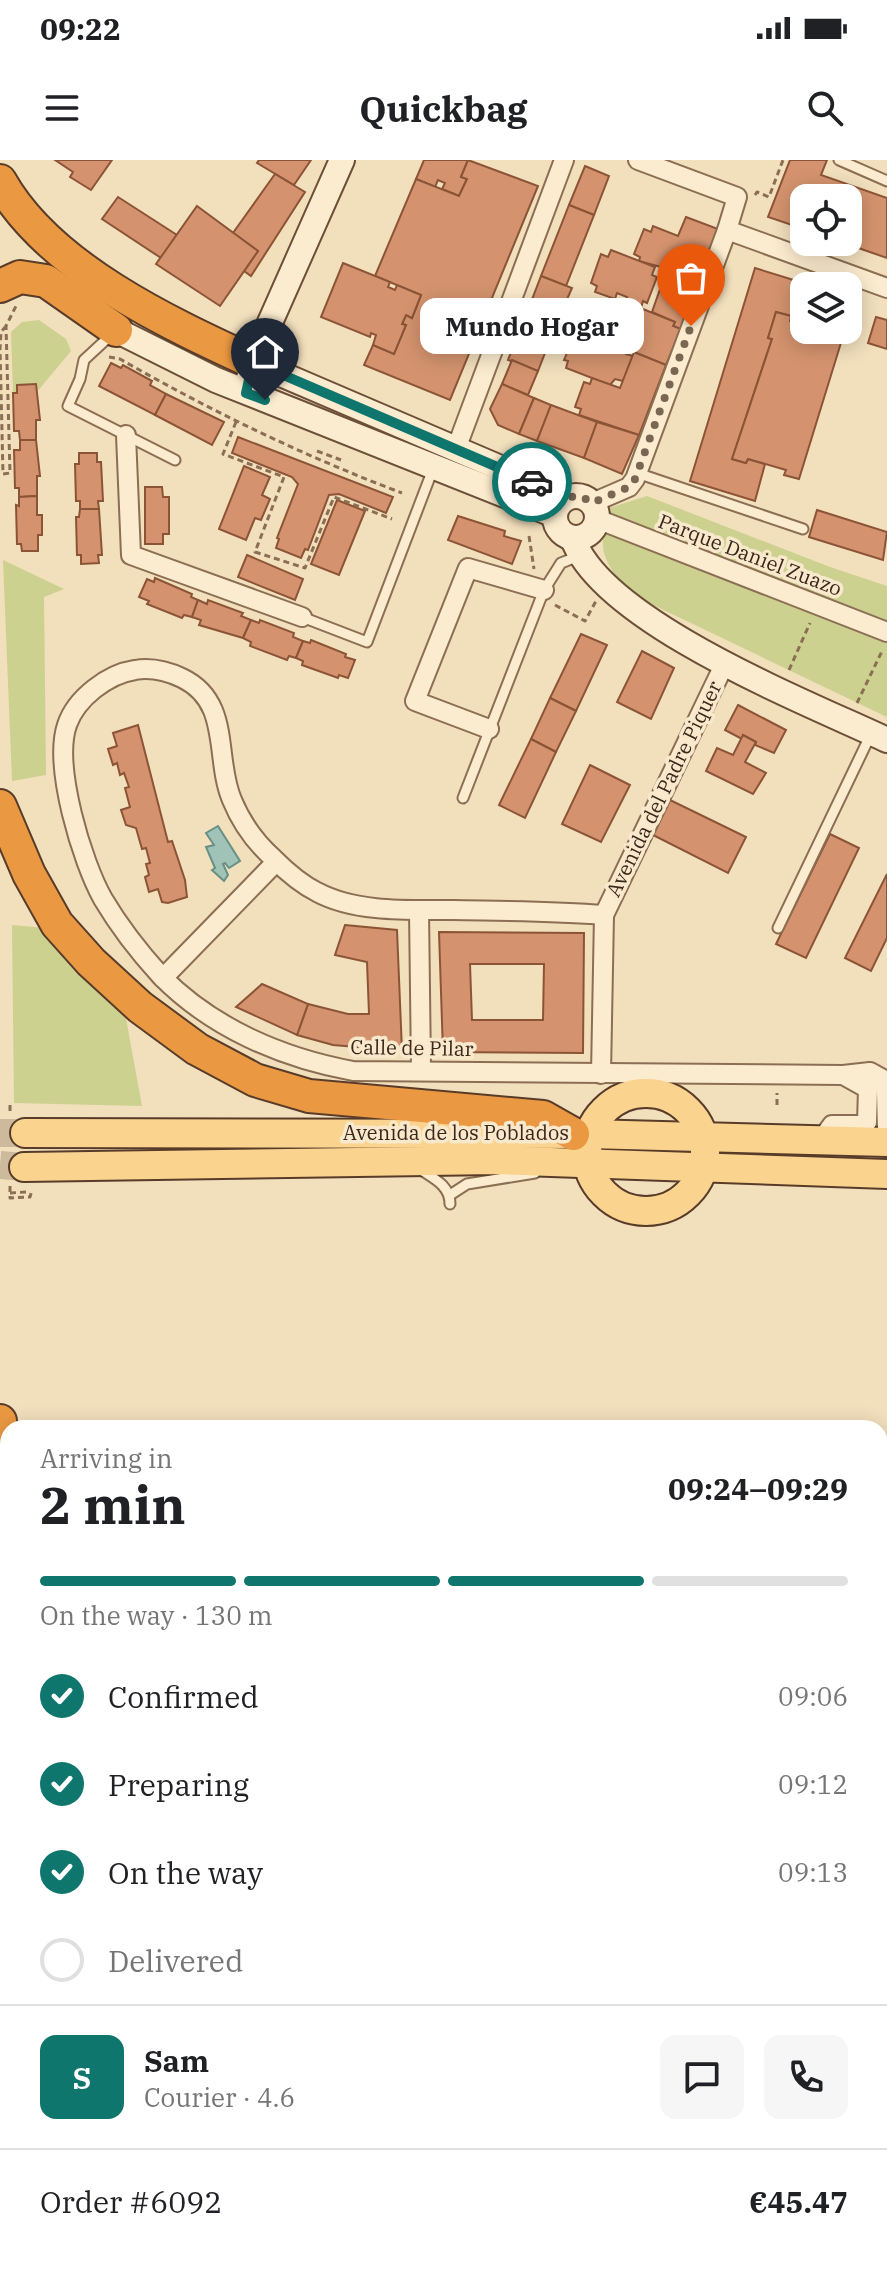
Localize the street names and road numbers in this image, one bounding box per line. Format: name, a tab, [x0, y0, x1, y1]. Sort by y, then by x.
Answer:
street label: Parque Daniel Zuazo	[655, 507, 846, 602]
street label: Avenida del Padre Piquer	[599, 676, 728, 901]
street label: Calle de Pilar	[350, 1033, 474, 1062]
street label: Avenida de los Poblados	[343, 1119, 569, 1146]

